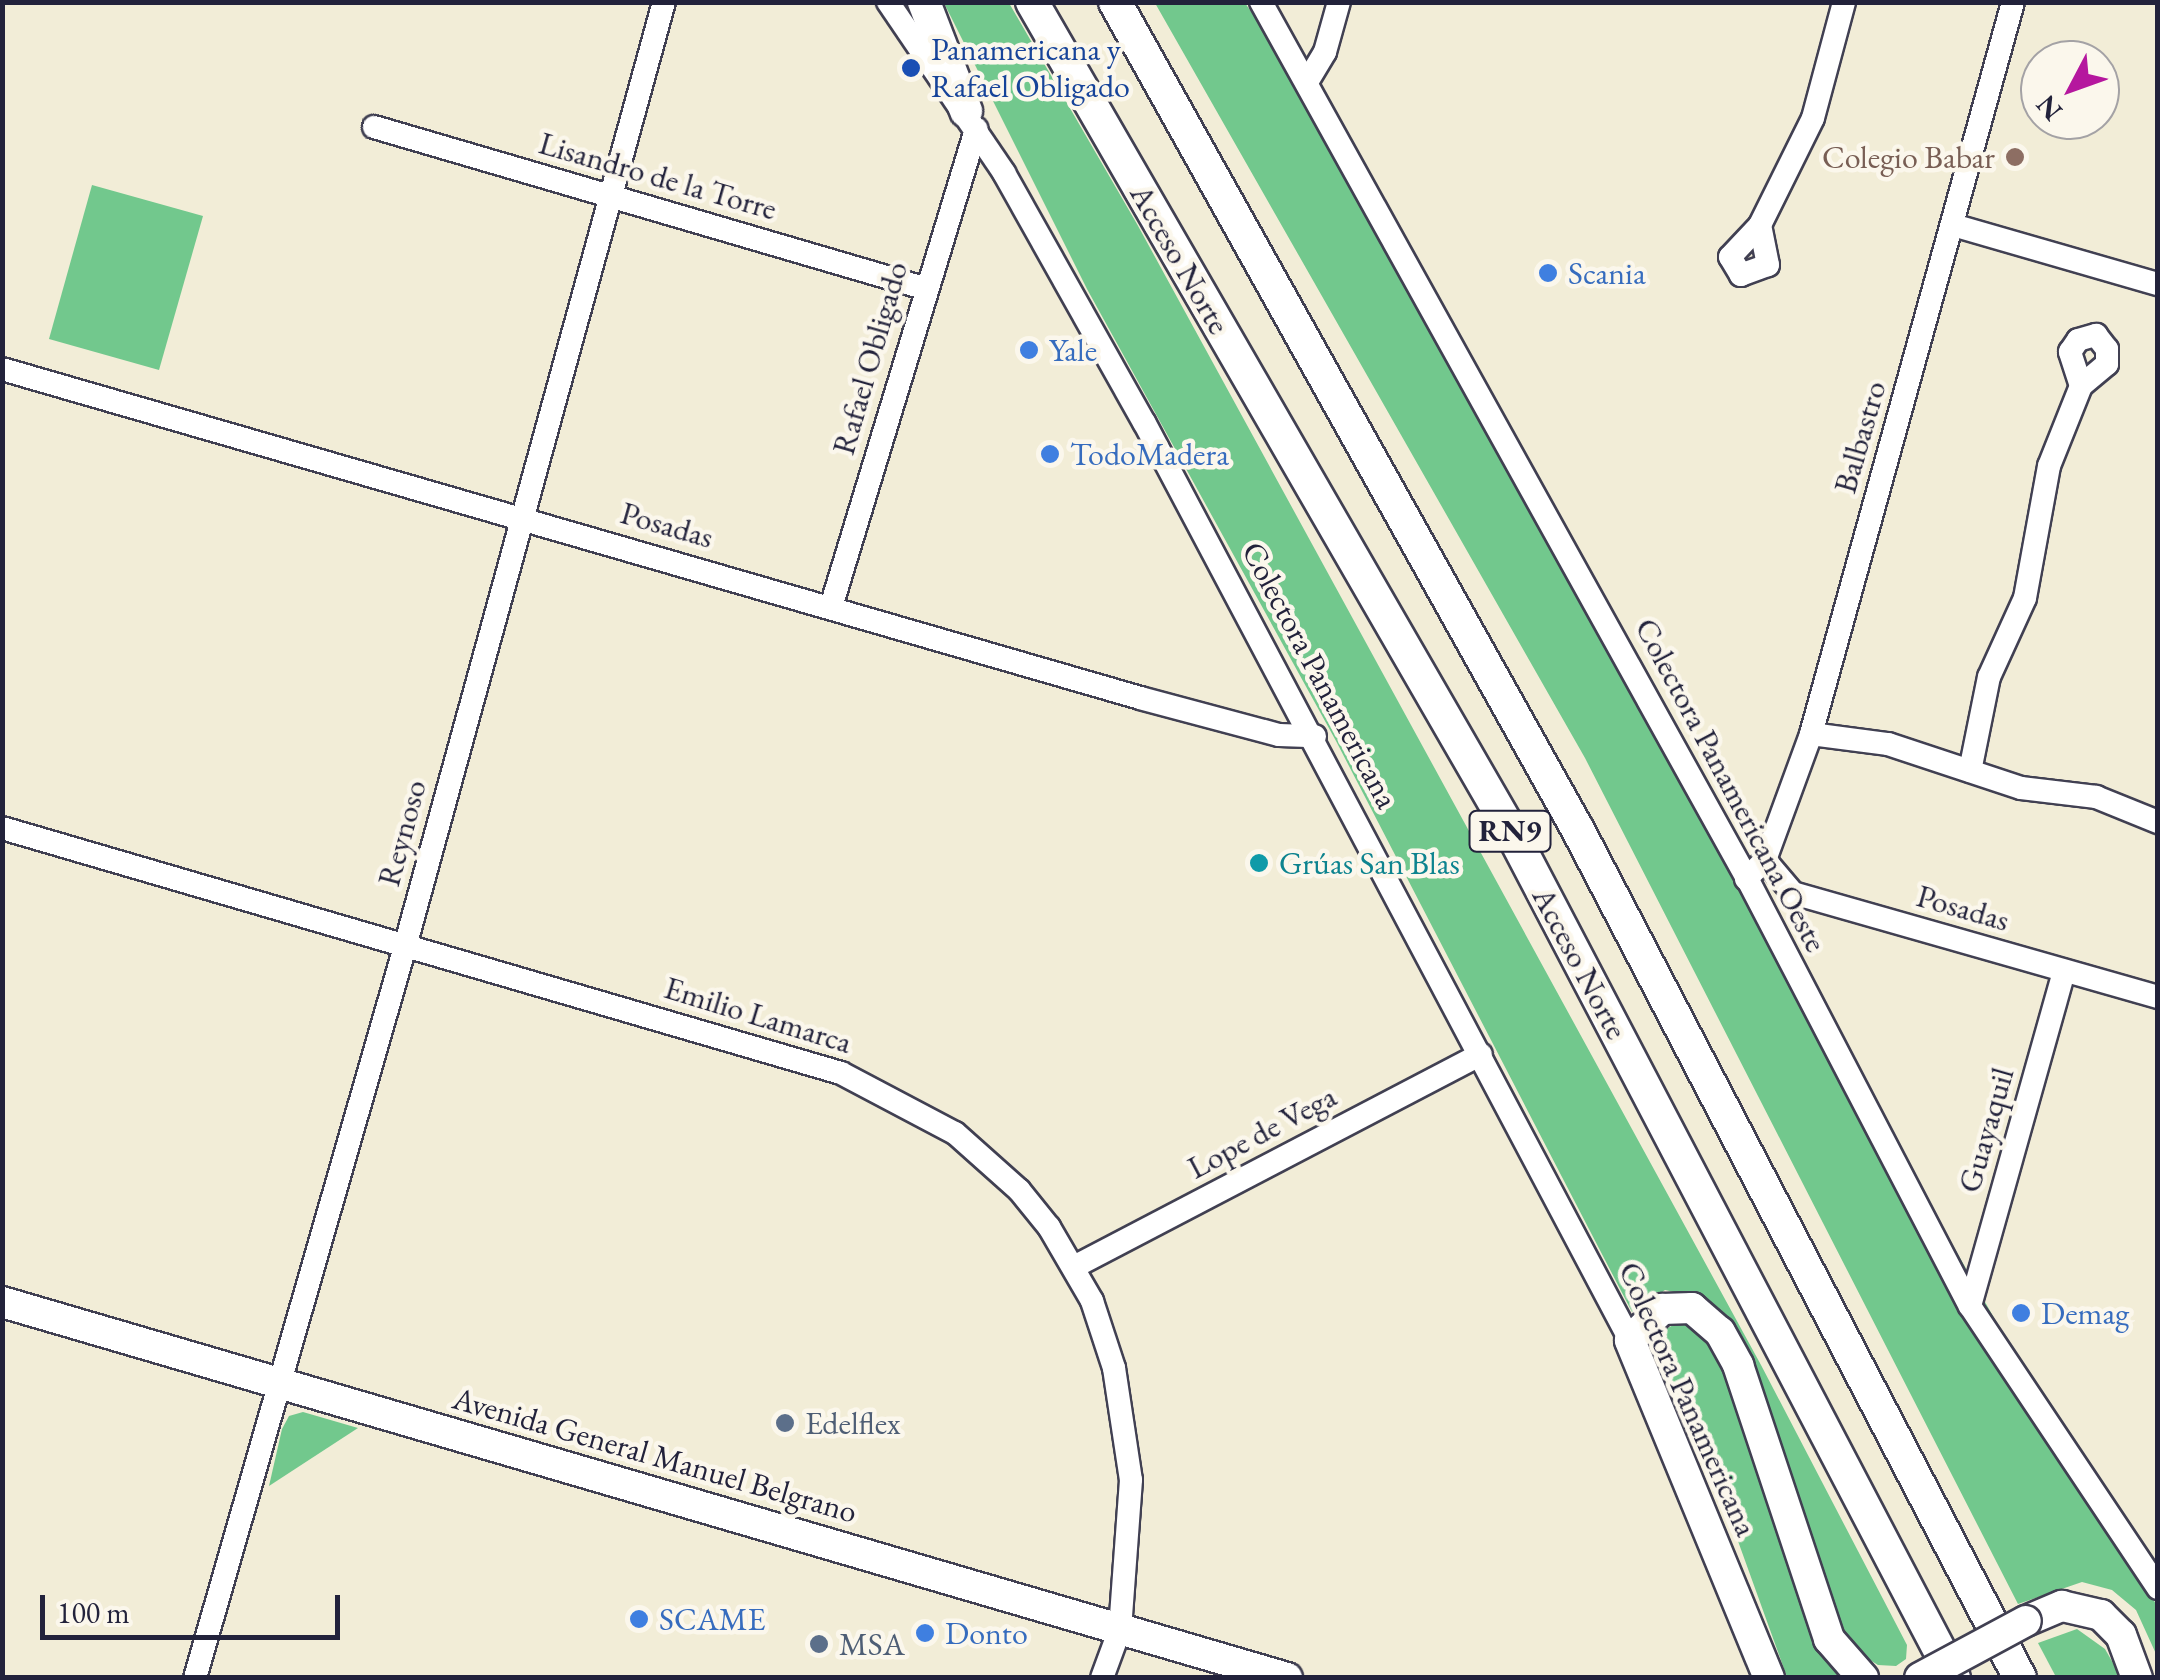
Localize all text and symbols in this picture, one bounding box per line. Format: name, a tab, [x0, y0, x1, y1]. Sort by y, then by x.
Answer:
place label: Panamericana y Rafael Obligado	[931, 31, 1130, 106]
north arrow	[2020, 40, 2120, 140]
marker: Panamericana y Rafael Obligado	[900, 57, 922, 79]
text: N	[2028, 88, 2070, 129]
street label: Lisandro de la Torre	[535, 124, 781, 228]
place label: Colegio Babar	[1822, 138, 1995, 176]
marker: Colegio Babar	[2004, 146, 2026, 168]
street label: Acceso Norte	[1122, 177, 1238, 341]
place label: Scania	[1568, 254, 1646, 292]
street label: Rafael Obligado	[824, 257, 916, 459]
marker: Scania	[1537, 262, 1559, 284]
place label: Yale	[1049, 331, 1097, 369]
marker: Yale	[1018, 339, 1040, 361]
street label: Balbastro	[1826, 377, 1894, 497]
place label: TodoMadera	[1070, 435, 1229, 473]
marker: TodoMadera	[1039, 443, 1061, 465]
street label: Posadas	[616, 494, 718, 556]
street label: Colectora Panamericana	[1234, 535, 1406, 815]
street label: Colectora Panamericana Oeste	[1627, 612, 1835, 958]
street label: Reynoso	[369, 776, 435, 890]
road number: RN9	[1468, 806, 1552, 856]
place label: Grúas San Blas	[1279, 844, 1460, 882]
marker: Grúas San Blas	[1248, 852, 1270, 874]
street label: Posadas	[1912, 877, 2014, 939]
street label: Acceso Norte	[1524, 881, 1636, 1045]
street label: Emilio Lamarca	[660, 968, 856, 1062]
street label: Guayaquil	[1950, 1063, 2022, 1197]
street label: Lope de Vega	[1181, 1077, 1343, 1187]
street label: Colectora Panamericana	[1610, 1256, 1766, 1542]
place label: Demag	[2041, 1294, 2129, 1332]
marker: Demag	[2010, 1302, 2032, 1324]
street label: Avenida General Manuel Belgrano	[448, 1379, 862, 1531]
place label: Edelflex	[805, 1404, 901, 1442]
marker: Edelflex	[774, 1412, 796, 1434]
scale bar	[45, 1575, 345, 1637]
text: 100 m	[57, 1593, 130, 1632]
place label: SCAME	[659, 1600, 766, 1638]
marker: SCAME	[628, 1608, 650, 1630]
place label: Donto	[945, 1614, 1028, 1652]
marker: Donto	[914, 1622, 936, 1644]
place label: MSA	[839, 1625, 905, 1663]
marker: MSA	[808, 1633, 830, 1655]

